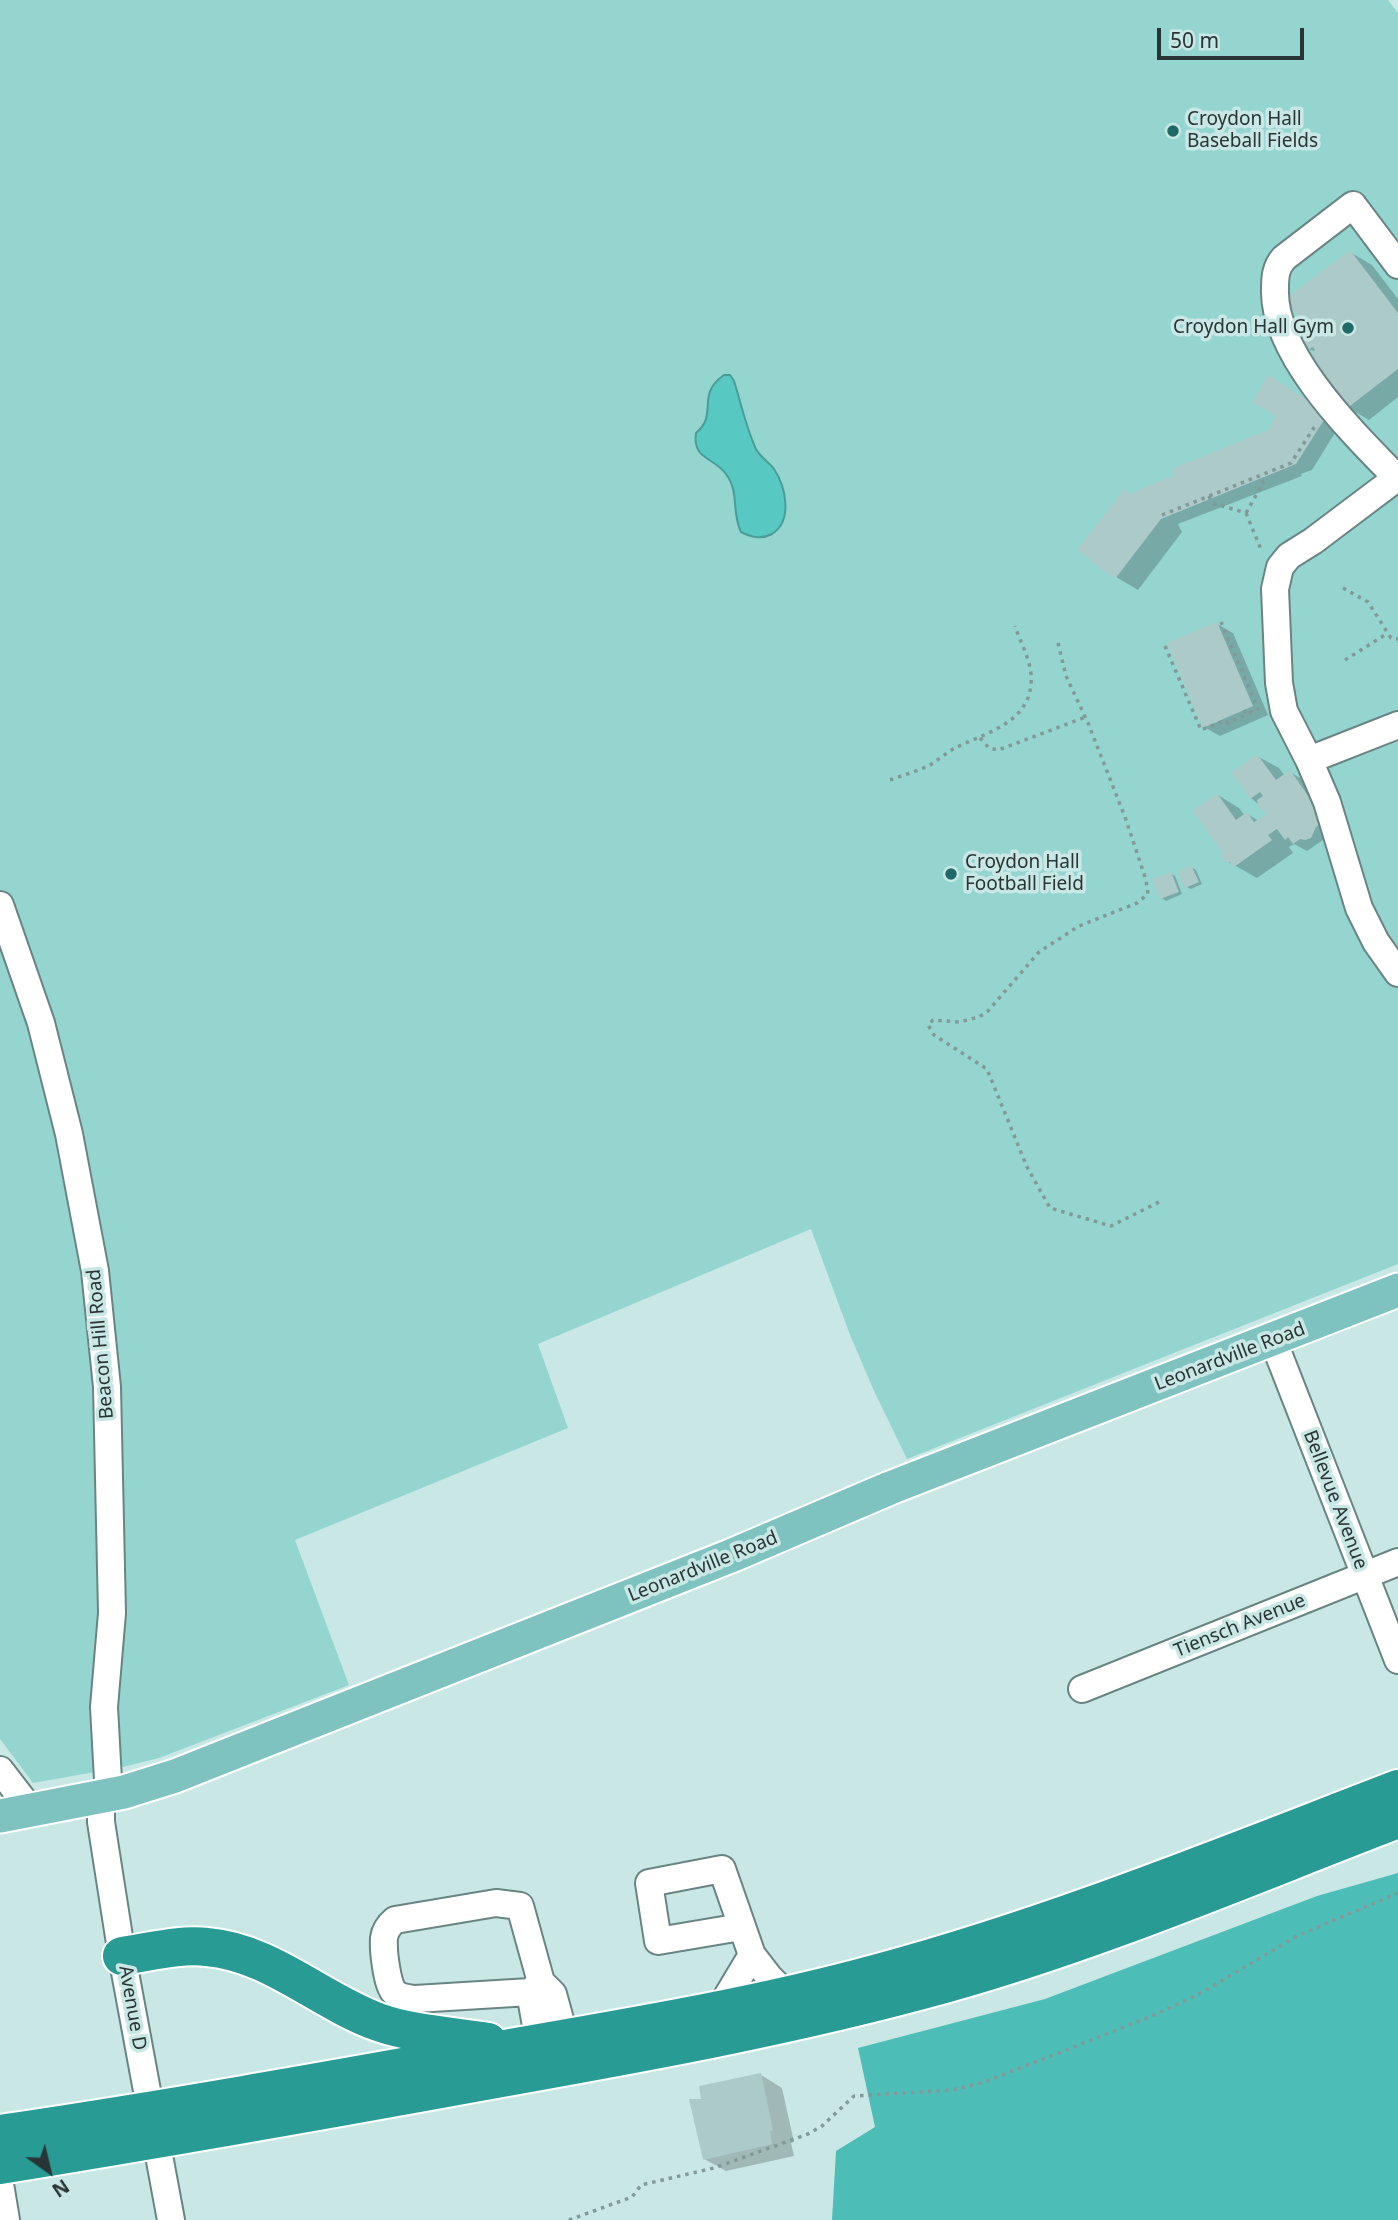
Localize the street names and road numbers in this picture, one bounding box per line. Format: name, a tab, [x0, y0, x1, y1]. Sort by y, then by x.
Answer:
street label: Beacon Hill Road	[83, 1268, 119, 1420]
street label: Leonardville Road	[1152, 1318, 1308, 1396]
street label: Bellevue Avenue	[1298, 1427, 1372, 1573]
street label: Leonardville Road	[625, 1527, 781, 1607]
street label: Tiensch Avenue	[1171, 1589, 1309, 1663]
street label: Avenue D	[113, 1964, 151, 2052]

